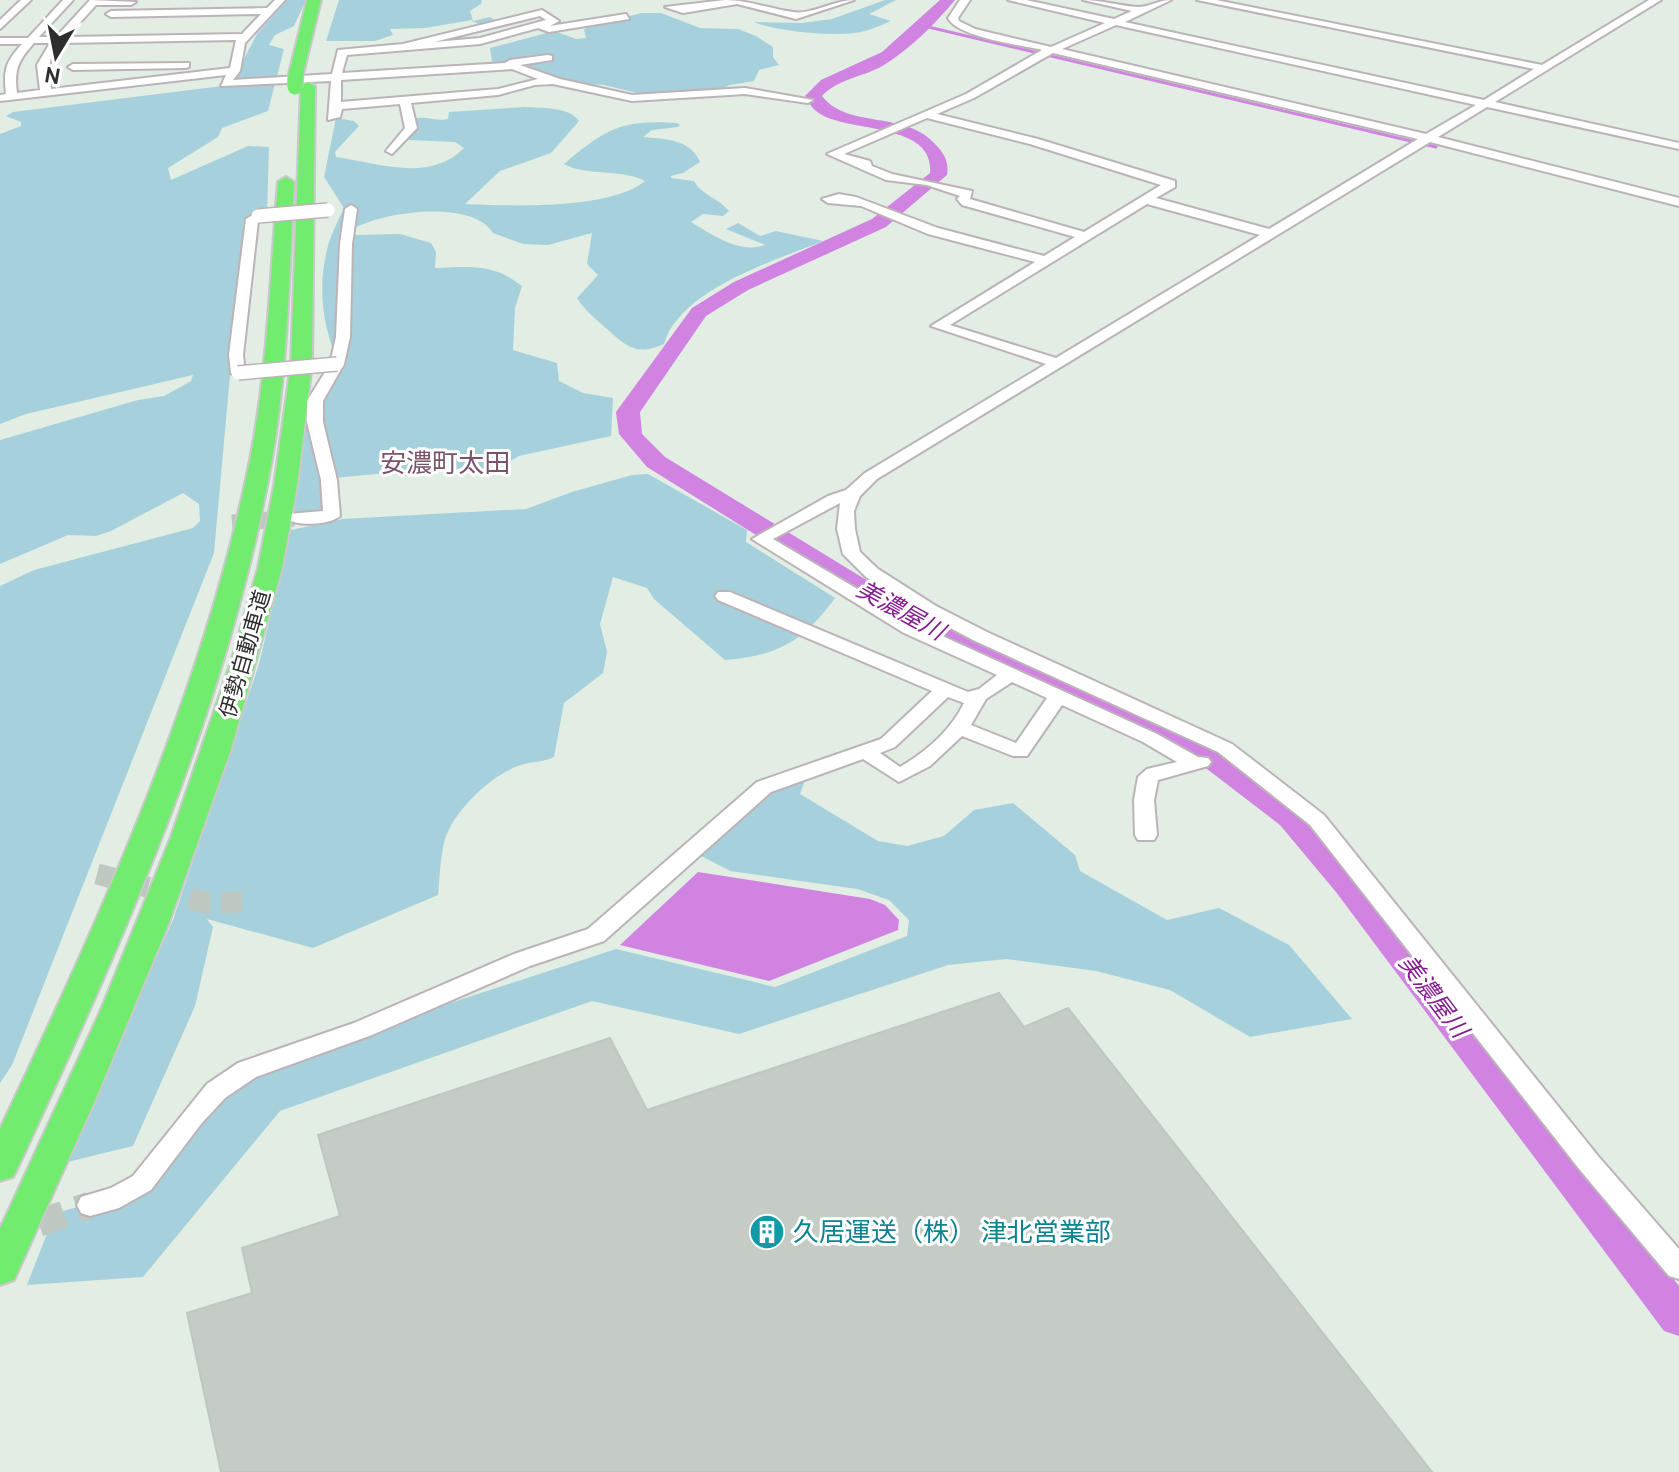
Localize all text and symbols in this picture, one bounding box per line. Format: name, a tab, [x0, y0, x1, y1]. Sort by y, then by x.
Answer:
north arrow	[16, 16, 96, 96]
text: N	[43, 61, 63, 90]
district label: 安濃町太田	[380, 447, 510, 479]
water label: 美濃屋川	[852, 574, 953, 647]
street label: 伊勢自動車道	[214, 587, 276, 721]
water label: 美濃屋川	[1394, 949, 1476, 1045]
building icon: 久居運送（株） 津北営業部	[748, 1213, 786, 1251]
place label: 久居運送（株） 津北営業部	[793, 1216, 1111, 1248]

